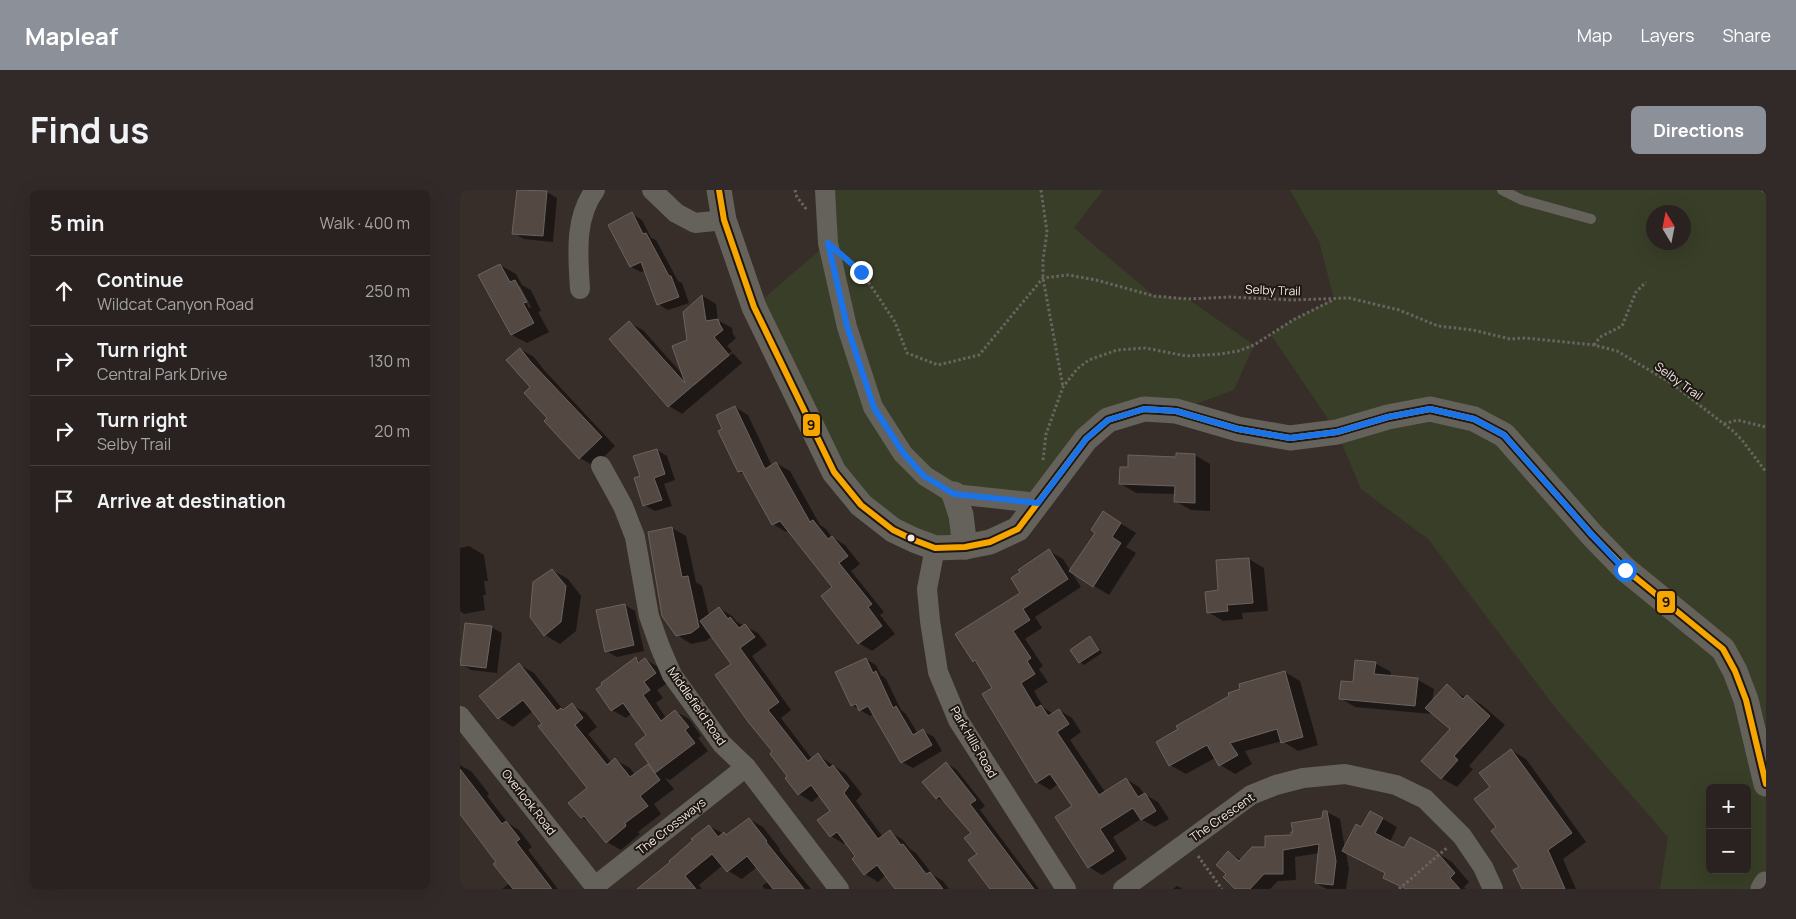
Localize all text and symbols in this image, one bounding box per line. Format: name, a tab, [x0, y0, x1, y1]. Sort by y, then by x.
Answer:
text: Mapleaf	[25, 19, 118, 52]
text: Map	[1577, 23, 1612, 47]
text: Layers	[1640, 23, 1694, 47]
text: Share	[1722, 23, 1771, 47]
text: Find us	[30, 106, 149, 154]
button: Directions	[1631, 106, 1766, 154]
north arrow	[1646, 205, 1691, 250]
text: 5 min	[50, 209, 104, 237]
text: Walk · 400 m	[319, 212, 410, 234]
route end	[850, 261, 873, 284]
text: Continue	[97, 267, 183, 293]
icon: ahead	[50, 277, 78, 305]
text: 250 m	[365, 280, 410, 302]
street label: Selby Trail	[1245, 281, 1301, 299]
text: Wildcat Canyon Road	[97, 293, 254, 315]
text: Turn right	[97, 337, 187, 363]
icon: right	[50, 347, 78, 375]
text: 130 m	[368, 350, 410, 372]
street label: Selby Trail	[1651, 358, 1707, 404]
text: Central Park Drive	[97, 363, 227, 385]
text: Turn right	[97, 407, 187, 433]
line badge: 9	[802, 413, 821, 437]
text: 9	[807, 415, 815, 434]
icon: right	[50, 417, 78, 445]
text: 20 m	[374, 420, 410, 442]
text: Selby Trail	[97, 433, 171, 455]
icon: arrive	[50, 487, 78, 515]
text: Arrive at destination	[97, 488, 286, 514]
unlabelled marker	[906, 533, 916, 543]
route start	[1614, 559, 1637, 582]
line badge: 9	[1656, 590, 1676, 614]
text: 9	[1662, 592, 1670, 611]
street label: Middlefield Road	[664, 663, 730, 749]
street label: Park Hills Road	[947, 703, 1001, 781]
street label: Overlook Road	[498, 765, 560, 839]
map controls	[1706, 784, 1751, 874]
button: +	[1706, 784, 1751, 829]
street label: The Crescent	[1186, 788, 1258, 845]
street label: The Crossways	[633, 794, 709, 858]
button: −	[1706, 829, 1751, 874]

